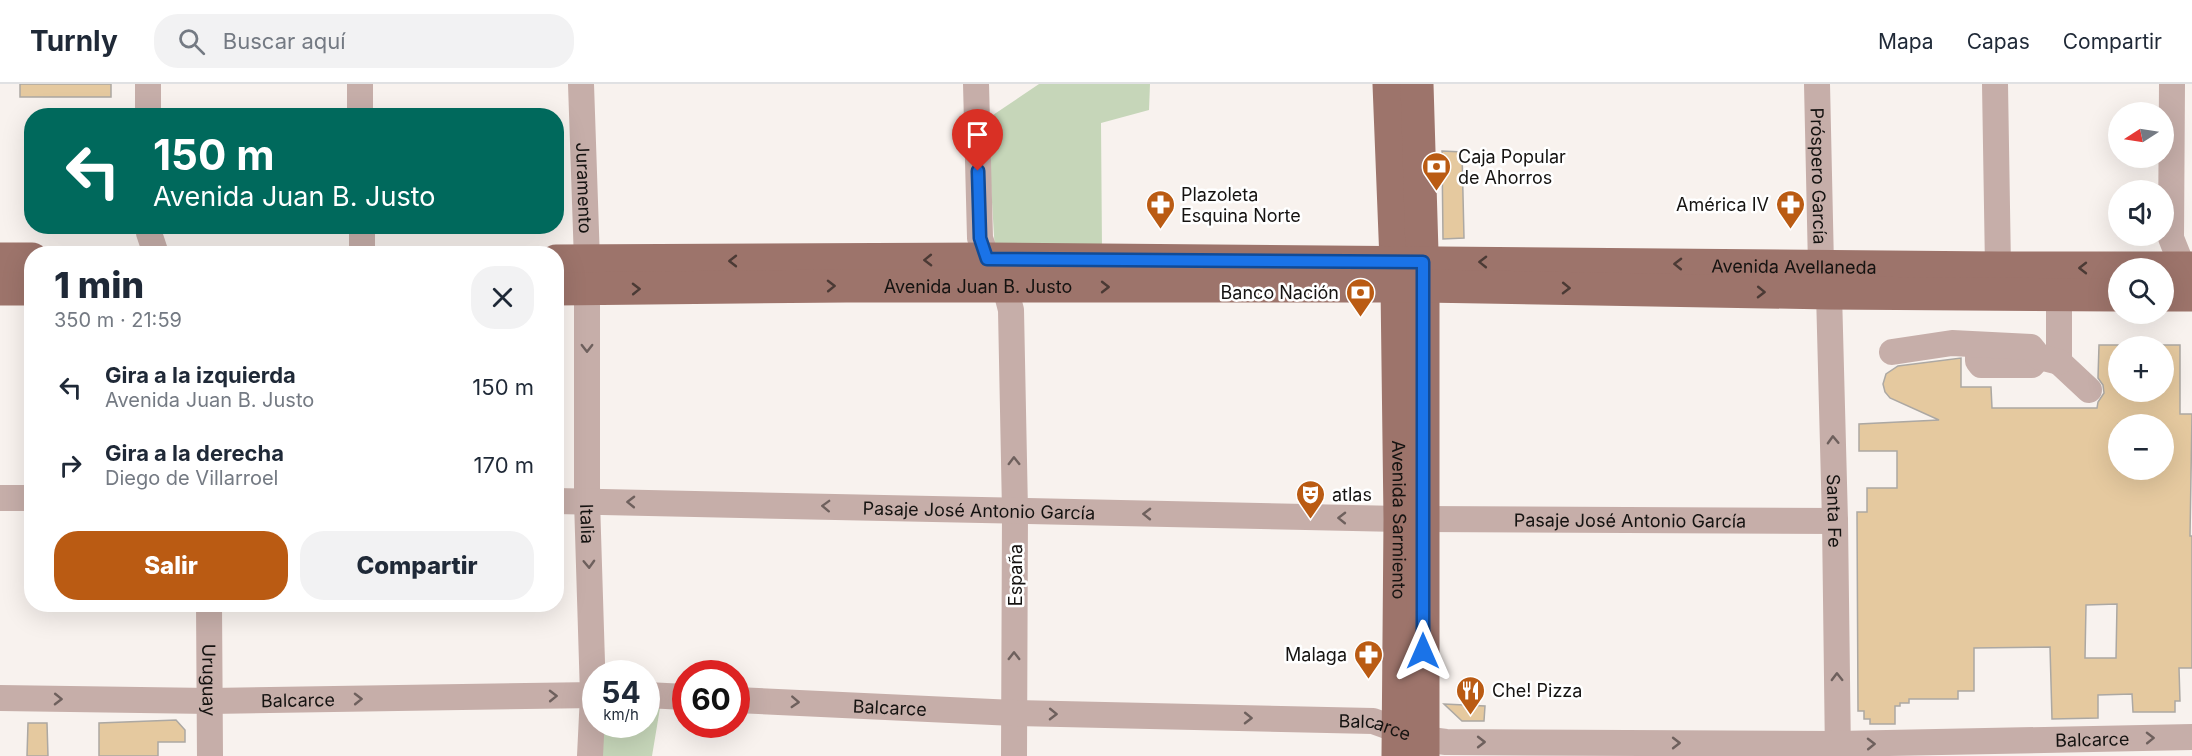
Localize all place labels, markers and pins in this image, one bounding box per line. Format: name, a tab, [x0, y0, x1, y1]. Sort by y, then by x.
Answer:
pin	[952, 109, 1003, 171]
place label: Caja Popular de Ahorros	[1458, 146, 1566, 188]
bank icon: Caja Popular de Ahorros	[1421, 150, 1453, 192]
place label: Plazoleta Esquina Norte	[1181, 184, 1301, 226]
pharmacy icon: Plazoleta Esquina Norte	[1144, 188, 1176, 230]
pharmacy icon: América IV	[1774, 188, 1806, 230]
place label: América IV	[1676, 194, 1769, 215]
bank icon: Banco Nación	[1344, 276, 1376, 318]
place label: Banco Nación	[1221, 282, 1339, 303]
theatre icon: atlas	[1295, 478, 1327, 520]
place label: atlas	[1332, 484, 1372, 505]
pharmacy icon: Malaga	[1352, 638, 1384, 680]
place label: Malaga	[1285, 644, 1347, 665]
restaurant icon: Che! Pizza	[1455, 674, 1487, 716]
place label: Che! Pizza	[1492, 680, 1582, 701]

